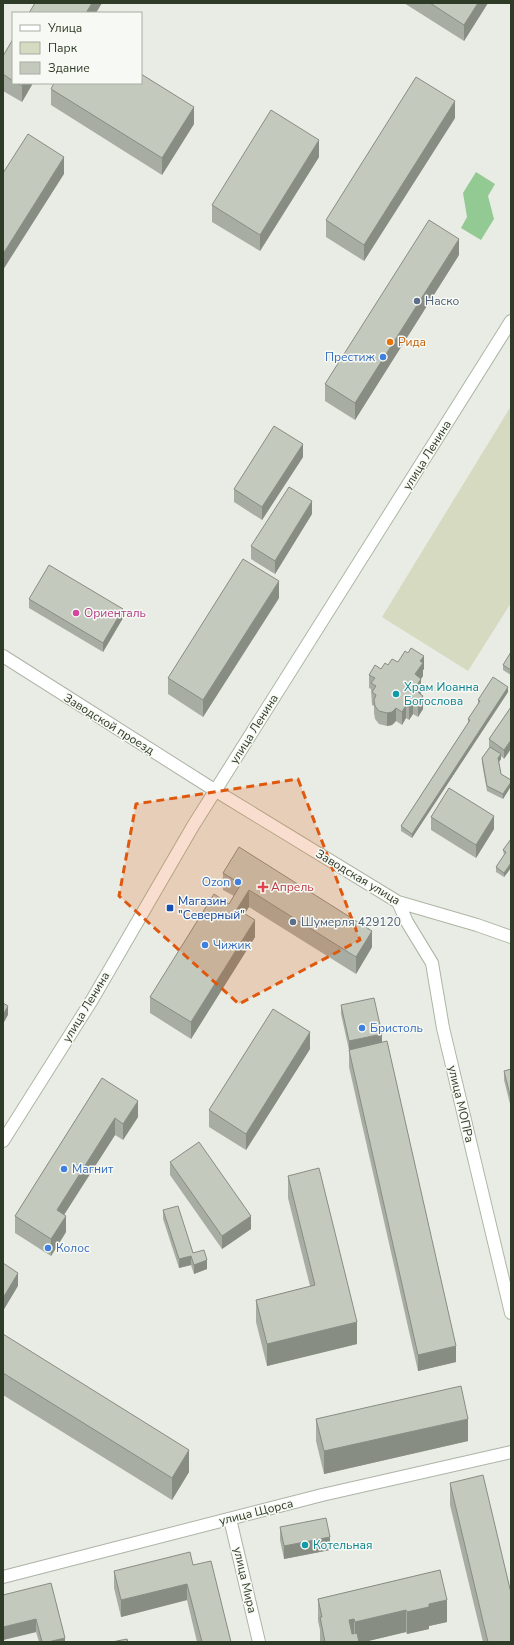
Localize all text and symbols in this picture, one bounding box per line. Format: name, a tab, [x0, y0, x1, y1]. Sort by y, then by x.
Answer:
legend	[12, 12, 142, 84]
text: Улица	[47, 20, 82, 36]
text: Парк	[48, 40, 78, 56]
text: Здание	[48, 60, 90, 76]
place label: Наско	[425, 293, 460, 309]
marker: Наско	[412, 296, 422, 306]
place label: Рида	[398, 334, 426, 350]
marker: Рида	[385, 337, 395, 347]
place label: Престиж	[325, 349, 376, 365]
marker: Престиж	[378, 352, 388, 362]
street label: улица Ленина	[399, 417, 455, 493]
place label: Ориенталь	[84, 605, 146, 621]
marker: Ориенталь	[71, 608, 81, 618]
place label: Храм Иоанна Богослова	[404, 679, 479, 709]
marker: Храм Иоанна Богослова	[391, 689, 401, 699]
street label: Заводской проезд	[61, 690, 157, 758]
street label: улица Ленина	[226, 691, 282, 767]
street label: Заводская улица	[313, 845, 403, 909]
place label: Ozon	[202, 874, 230, 890]
marker: Ozon	[233, 877, 243, 887]
place label: Апрель	[271, 879, 314, 895]
marker: Апрель	[258, 882, 268, 892]
place label: Магазин "Северный"	[178, 893, 245, 923]
marker: Магазин "Северный"	[165, 903, 175, 913]
place label: Шумерля 429120	[301, 914, 401, 930]
marker: Шумерля 429120	[288, 917, 298, 927]
place label: Чижик	[213, 937, 252, 953]
marker: Чижик	[200, 940, 210, 950]
street label: улица Ленина	[59, 969, 113, 1045]
place label: Бристоль	[370, 1020, 423, 1036]
marker: Бристоль	[357, 1023, 367, 1033]
street label: улица МОПРа	[444, 1064, 478, 1144]
place label: Магнит	[72, 1161, 114, 1177]
marker: Магнит	[59, 1164, 69, 1174]
place label: Колос	[56, 1240, 90, 1256]
marker: Колос	[43, 1243, 53, 1253]
street label: улица Щорса	[217, 1495, 295, 1529]
place label: Котельная	[313, 1537, 373, 1553]
marker: Котельная	[300, 1540, 310, 1550]
street label: улица Мира	[230, 1545, 260, 1615]

